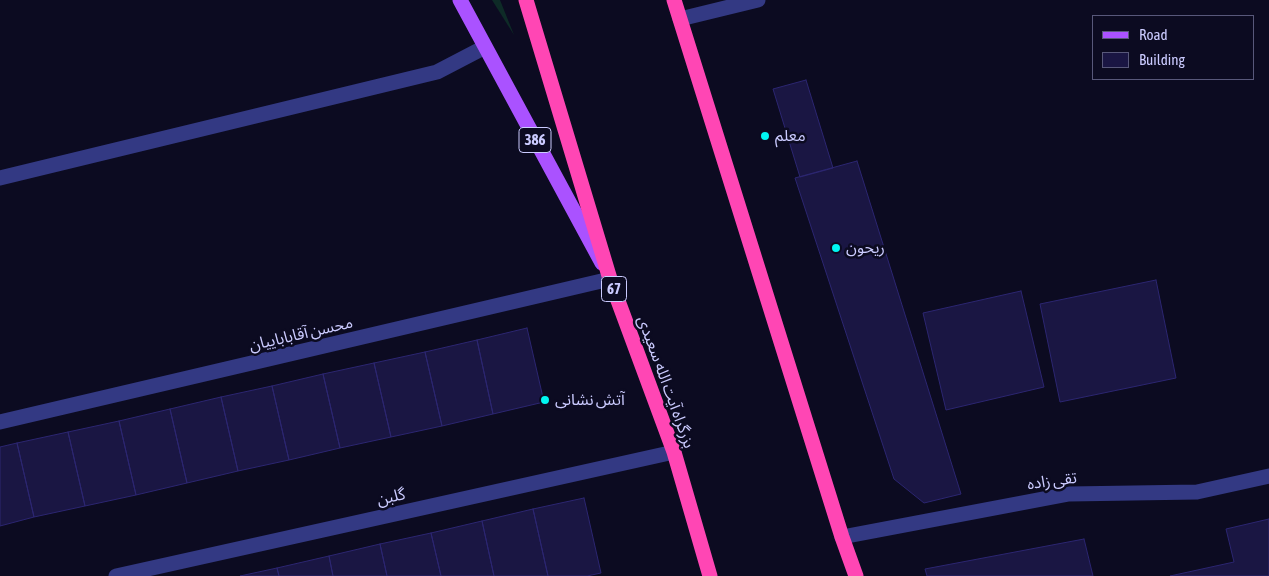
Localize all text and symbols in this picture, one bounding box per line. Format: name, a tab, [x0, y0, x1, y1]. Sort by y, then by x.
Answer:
legend	[1092, 15, 1254, 80]
text: Road	[1139, 26, 1168, 43]
text: Building	[1139, 51, 1185, 68]
place label: معلم	[775, 126, 806, 146]
road number: 386	[519, 128, 551, 152]
marker: معلم	[759, 130, 771, 142]
place label: ریحون	[846, 238, 885, 258]
marker: ریحون	[830, 242, 842, 254]
road number: 67	[602, 276, 626, 302]
street label: محسن آقاباباییان	[247, 313, 355, 355]
street label: بزرگراه آیت الله سعیدی	[633, 313, 699, 451]
place label: آتش نشانی	[555, 390, 625, 410]
marker: آتش نشانی	[539, 394, 551, 406]
street label: تقی زاده	[1026, 468, 1078, 494]
street label: گلبن	[375, 484, 407, 510]

